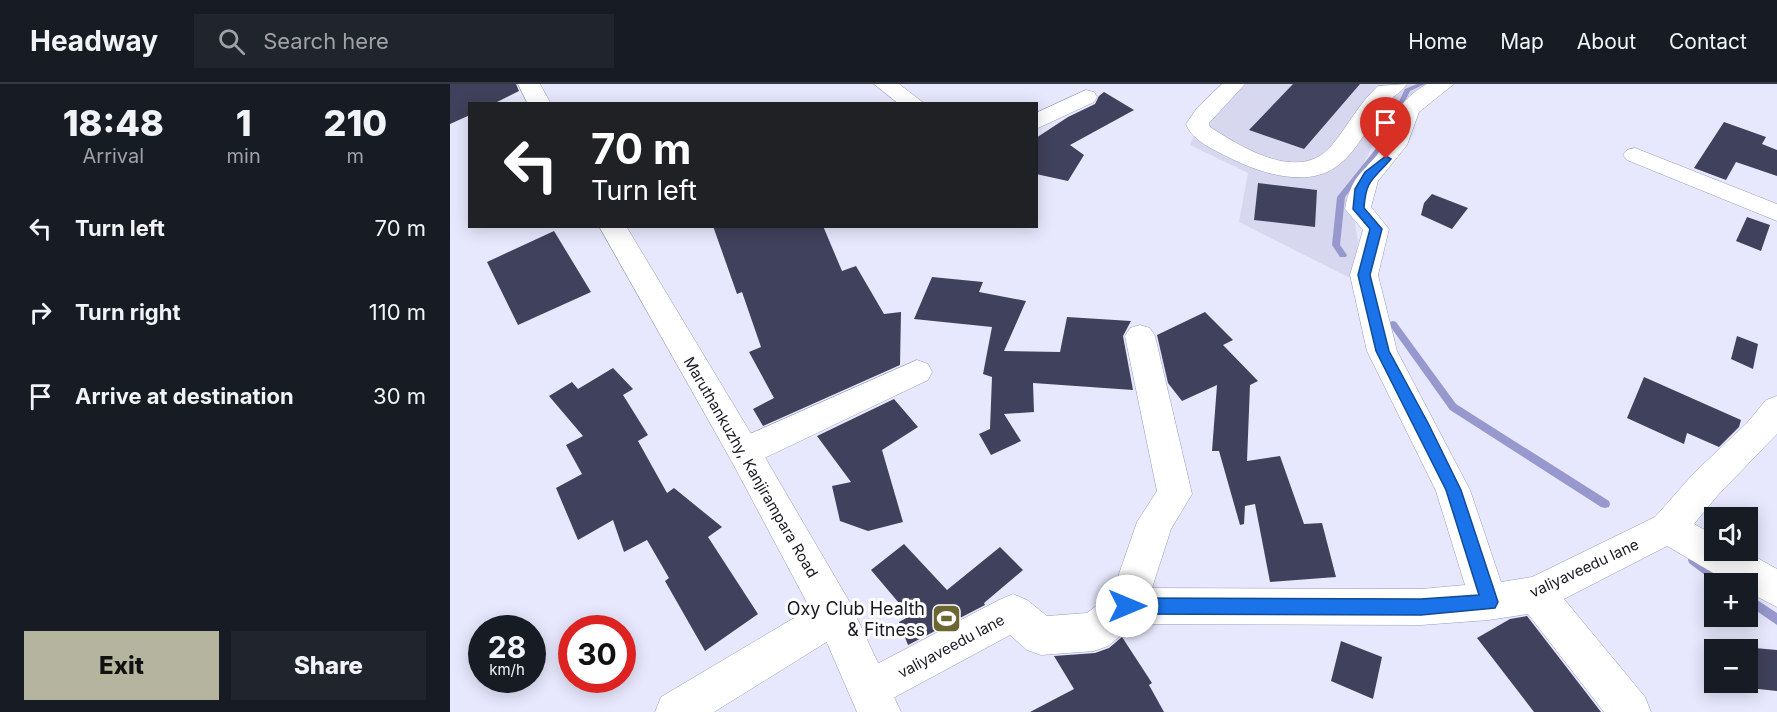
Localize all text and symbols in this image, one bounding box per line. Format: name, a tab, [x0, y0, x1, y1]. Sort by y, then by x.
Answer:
search box	[194, 14, 614, 68]
text: Headway	[30, 24, 158, 58]
icon: search	[215, 25, 248, 58]
text: Search here	[263, 28, 389, 54]
text: Home	[1408, 29, 1467, 54]
text: Map	[1500, 29, 1544, 54]
text: About	[1577, 29, 1636, 54]
text: Contact	[1669, 29, 1747, 54]
pin	[1360, 97, 1411, 159]
text: 18:48	[63, 101, 164, 145]
text: 1	[236, 101, 252, 145]
text: 210	[323, 101, 387, 145]
icon: arrive	[1369, 106, 1402, 139]
text: 70 m	[591, 123, 691, 174]
icon: left	[492, 126, 570, 204]
text: Arrival	[83, 144, 144, 168]
text: min	[227, 144, 261, 168]
text: m	[347, 144, 364, 168]
text: Turn left	[591, 174, 697, 207]
icon: left	[24, 212, 57, 245]
text: Turn left	[75, 215, 165, 241]
text: 70 m	[375, 215, 426, 241]
icon: right	[24, 296, 57, 329]
text: Turn right	[75, 299, 181, 325]
text: 110 m	[369, 299, 426, 325]
street label: Maruthankuzhy, Kanjirampara Road	[680, 353, 822, 581]
icon: arrive	[24, 380, 57, 413]
text: Arrive at destination	[75, 383, 294, 409]
text: 30 m	[373, 383, 426, 409]
map controls	[1704, 507, 1758, 693]
button: sound	[1704, 507, 1758, 561]
street label: valiyaveedu lane	[1526, 534, 1642, 602]
button: +	[1704, 573, 1758, 627]
position arrow	[1095, 574, 1159, 638]
place label: Oxy Club Health & Fitness	[787, 598, 925, 640]
sports icon: Oxy Club Health & Fitness	[930, 602, 962, 634]
street label: valiyaveedu lane	[894, 610, 1008, 682]
speed limit sign: 30	[558, 615, 636, 693]
text: 28	[488, 629, 526, 665]
button: Exit	[24, 631, 219, 700]
button: Share	[231, 631, 426, 700]
button: −	[1704, 639, 1758, 693]
text: km/h	[489, 660, 525, 679]

